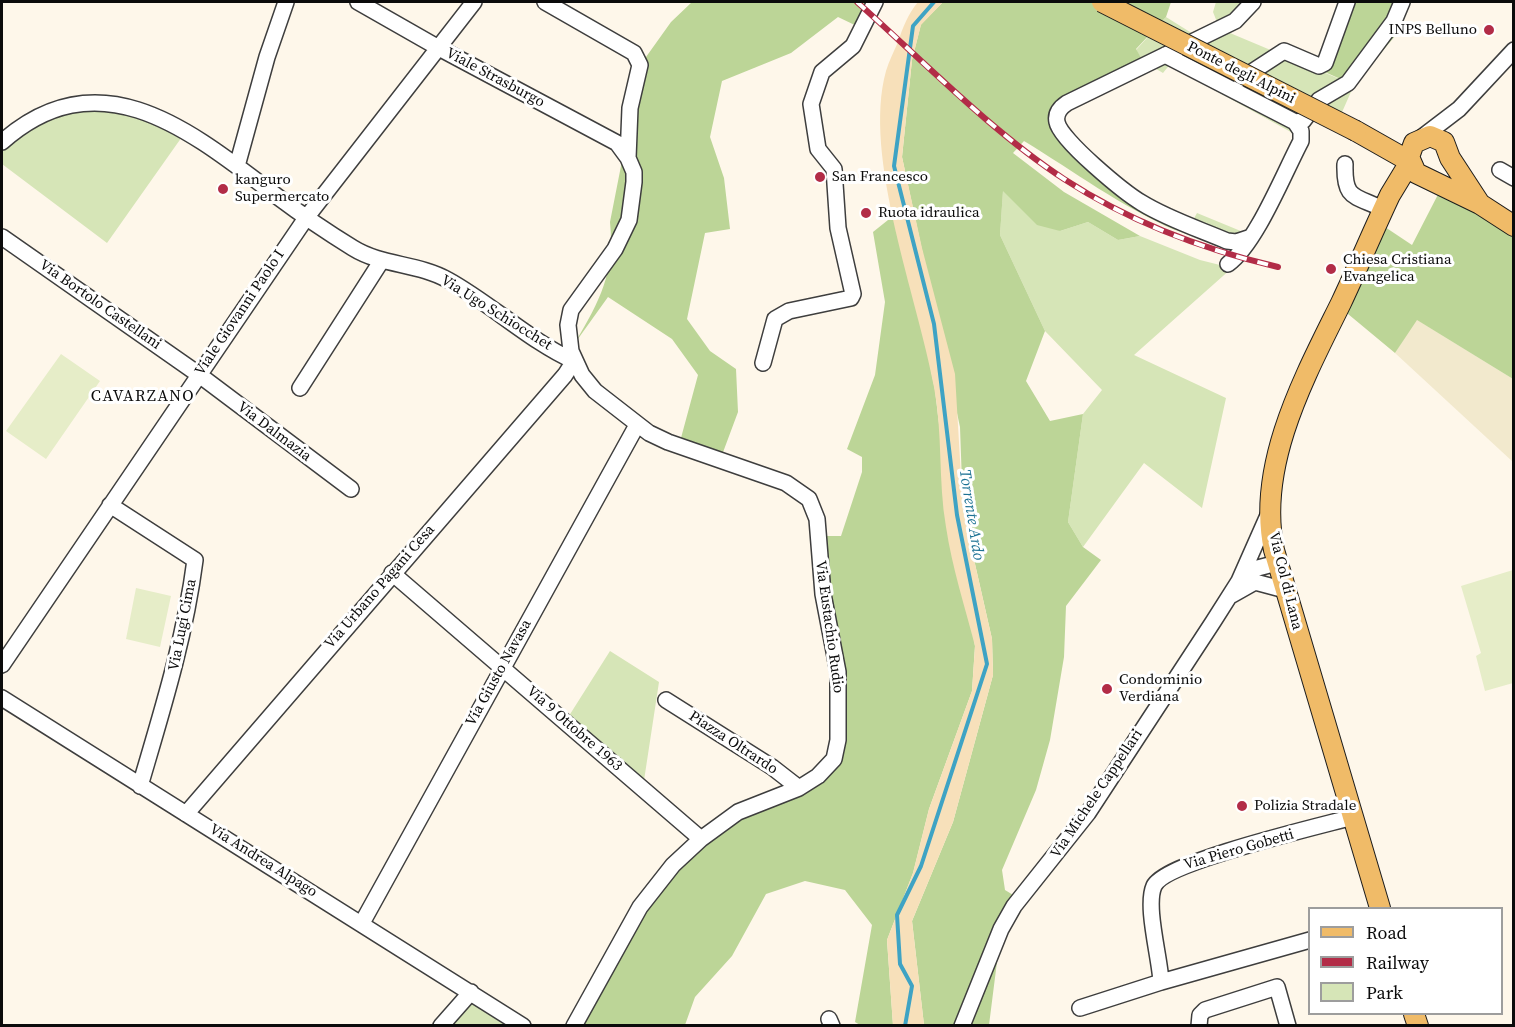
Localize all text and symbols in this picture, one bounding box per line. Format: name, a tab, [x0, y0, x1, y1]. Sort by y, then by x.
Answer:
place label: INPS Belluno	[1389, 21, 1477, 39]
marker: INPS Belluno	[1482, 23, 1496, 37]
street label: Ponte degli Alpini	[1184, 38, 1298, 108]
street label: Viale Strasburgo	[443, 44, 547, 112]
place label: San Francesco	[832, 168, 928, 186]
marker: San Francesco	[813, 170, 827, 184]
place label: kanguro Supermercato	[235, 171, 329, 206]
marker: kanguro Supermercato	[216, 182, 230, 196]
place label: Ruota idraulica	[878, 204, 980, 222]
marker: Ruota idraulica	[859, 206, 873, 220]
street label: Viale Giovanni Paolo I	[191, 247, 289, 379]
place label: Chiesa Cristiana Evangelica	[1343, 251, 1452, 286]
street label: Via Bortolo Castellani	[36, 256, 164, 354]
marker: Chiesa Cristiana Evangelica	[1324, 262, 1338, 276]
street label: Via Ugo Schiocchet	[437, 272, 555, 354]
district label: CAVARZANO	[91, 387, 195, 407]
street label: Via Dalmazia	[233, 398, 315, 466]
water label: Torrente Ardo	[954, 468, 988, 562]
street label: Via Urbano Pagani Cesa	[321, 521, 439, 653]
street label: Via Col di Lana	[1264, 530, 1306, 632]
street label: Via Eustachio Rudio	[811, 560, 847, 694]
street label: Via Lugi Cima	[165, 578, 201, 672]
street label: Via Giusto Navasa	[462, 617, 536, 729]
place label: Condominio Verdiana	[1119, 671, 1202, 706]
marker: Condominio Verdiana	[1100, 682, 1114, 696]
street label: Via 9 Ottobre 1963	[523, 683, 625, 775]
street label: Piazza Oltrardo	[685, 708, 781, 778]
street label: Via Michele Cappellari	[1047, 726, 1147, 862]
place label: Polizia Stradale	[1254, 797, 1356, 815]
marker: Polizia Stradale	[1235, 799, 1249, 813]
street label: Via Andrea Alpago	[206, 821, 320, 901]
street label: Via Piero Gobetti	[1182, 826, 1296, 874]
legend	[1308, 907, 1503, 1015]
text: Road	[1366, 920, 1407, 945]
text: Railway	[1366, 950, 1429, 975]
text: Park	[1366, 980, 1403, 1005]

